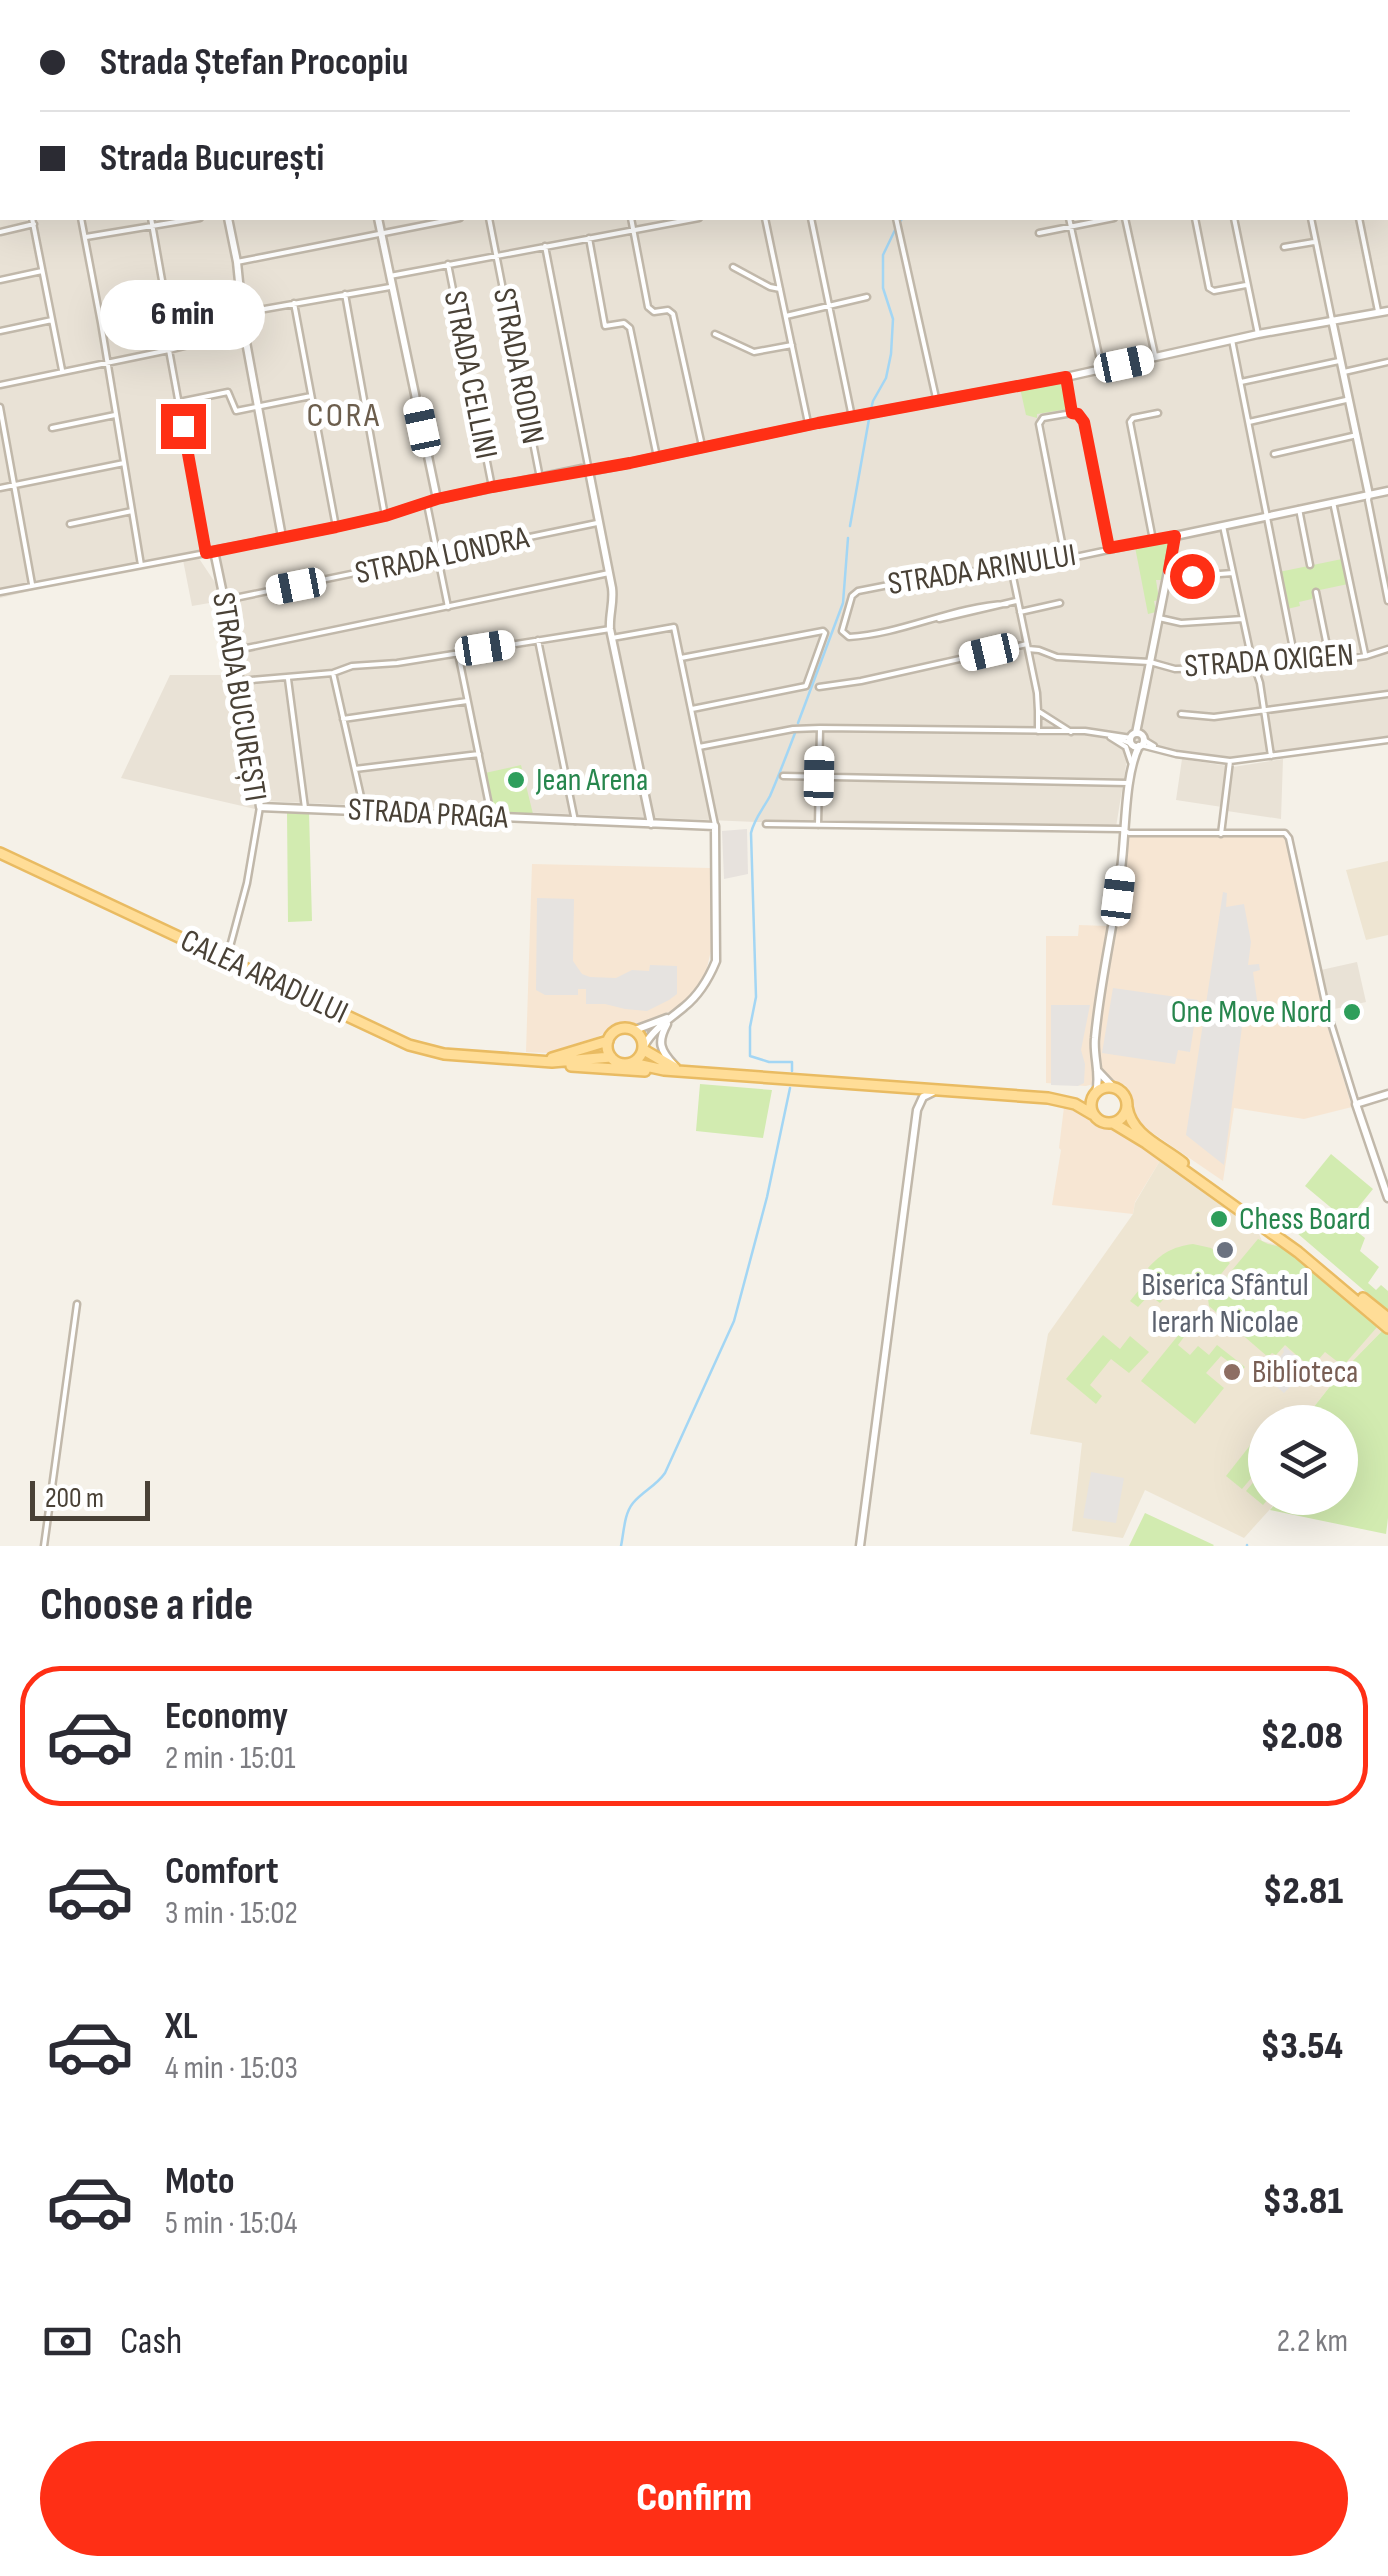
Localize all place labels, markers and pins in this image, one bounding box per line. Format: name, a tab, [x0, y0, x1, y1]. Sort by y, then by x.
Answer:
place label: Jean Arena	[535, 761, 648, 800]
marker: Jean Arena	[505, 769, 527, 791]
place label: One Move Nord	[1171, 993, 1332, 1032]
marker: One Move Nord	[1341, 1001, 1363, 1023]
place label: Chess Board	[1239, 1200, 1371, 1239]
marker: Chess Board	[1208, 1208, 1230, 1230]
marker: Biserica Sfântul Ierarh Nicolae	[1214, 1239, 1236, 1261]
place label: Biserica Sfântul Ierarh Nicolae	[1141, 1266, 1309, 1342]
place label: Biblioteca	[1252, 1353, 1358, 1392]
marker: Biblioteca	[1221, 1361, 1243, 1383]

